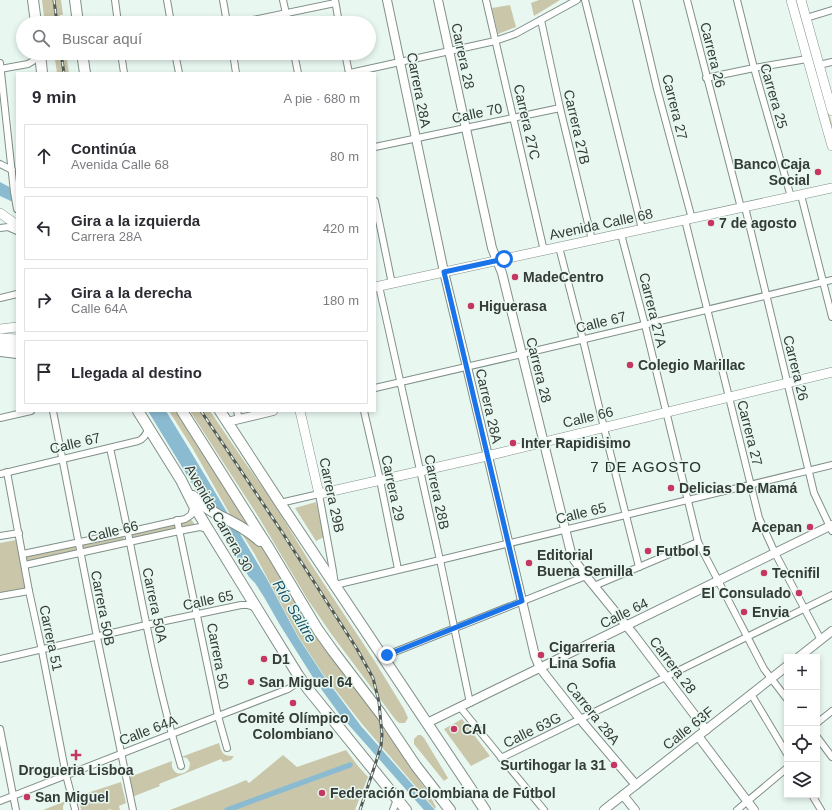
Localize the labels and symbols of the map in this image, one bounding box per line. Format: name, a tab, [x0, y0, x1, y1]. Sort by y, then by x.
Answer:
street label: Carrera 26	[697, 21, 729, 90]
street label: Carrera 28	[448, 22, 478, 91]
street label: Carrera 28A	[404, 51, 434, 130]
street label: Carrera 25	[757, 62, 791, 131]
street label: Carrera 27	[659, 73, 691, 142]
street label: Carrera 27C	[511, 83, 543, 161]
street label: Carrera 27B	[561, 88, 593, 166]
street label: Calle 70	[450, 100, 504, 126]
place label: Banco Caja Social	[734, 156, 810, 188]
marker: Banco Caja Social	[813, 167, 823, 177]
street label: Avenida Calle 68	[548, 205, 655, 243]
place label: 7 de agosto	[719, 215, 797, 231]
marker: 7 de agosto	[706, 218, 716, 228]
route start	[495, 250, 513, 268]
place label: MadeCentro	[523, 269, 604, 285]
street label: Carrera 27A	[636, 271, 670, 350]
marker: MadeCentro	[510, 272, 520, 282]
place label: Higuerasa	[479, 298, 547, 314]
marker: Higuerasa	[466, 301, 476, 311]
street label: Calle 67	[574, 308, 628, 336]
street label: Carrera 26	[780, 334, 812, 403]
street label: Carrera 28	[523, 336, 555, 405]
place label: Colegio Marillac	[638, 357, 746, 373]
marker: Colegio Marillac	[625, 360, 635, 370]
street label: Carrera 28A	[473, 367, 506, 446]
street label: Carrera 27	[734, 399, 766, 468]
street label: Calle 66	[561, 403, 615, 431]
street label: Calle 67	[48, 429, 102, 457]
place label: Inter Rapidisimo	[521, 435, 631, 451]
marker: Inter Rapidisimo	[508, 438, 518, 448]
street label: Carrera 28B	[421, 453, 453, 531]
street label: Carrera 29	[378, 454, 408, 523]
street label: Carrera 29B	[316, 456, 348, 534]
district label: 7 DE AGOSTO	[590, 458, 702, 475]
street label: Avenida Carrera 30	[182, 462, 256, 575]
place label: Delicias De Mamá	[679, 480, 797, 496]
marker: Delicias De Mamá	[666, 483, 676, 493]
street label: Calle 65	[554, 499, 608, 527]
street label: Calle 66	[86, 517, 140, 545]
place label: Acepan	[751, 519, 802, 535]
marker: Acepan	[805, 522, 815, 532]
place label: Futbol 5	[656, 543, 711, 559]
marker: Futbol 5	[643, 546, 653, 556]
place label: Editorial Buena Semilla	[537, 547, 633, 579]
marker: Editorial Buena Semilla	[524, 558, 534, 568]
place label: Tecnifil	[772, 565, 820, 581]
street label: Carrera 50A	[139, 566, 171, 645]
marker: Tecnifil	[759, 568, 769, 578]
street label: Carrera 50B	[88, 569, 118, 647]
water label: Río Salitre	[270, 577, 320, 645]
place label: El Consulado	[702, 585, 791, 601]
street label: Calle 65	[181, 587, 235, 613]
marker: El Consulado	[794, 588, 804, 598]
street label: Calle 64	[597, 594, 651, 631]
street label: Carrera 51	[36, 604, 66, 673]
place label: Envia	[752, 604, 790, 620]
marker: Envia	[739, 607, 749, 617]
street label: Carrera 50	[204, 622, 232, 691]
street label: Carrera 28	[646, 633, 700, 697]
place label: Cigarreria Lina Sofia	[549, 639, 616, 671]
route end	[378, 646, 396, 664]
marker: Cigarreria Lina Sofia	[536, 650, 546, 660]
place label: D1	[272, 651, 290, 667]
marker: D1	[259, 654, 269, 664]
place label: San Miguel 64	[259, 674, 353, 690]
marker: San Miguel 64	[246, 677, 256, 687]
street label: Carrera 28A	[563, 678, 624, 748]
marker: Comité Olímpico Colombiano	[288, 698, 298, 708]
street label: Calle 63F	[659, 703, 717, 753]
street label: Calle 63G	[501, 709, 563, 751]
place label: Comité Olímpico Colombiano	[237, 710, 349, 742]
street label: Calle 64A	[117, 711, 180, 748]
place label: CAI	[462, 721, 486, 737]
marker: CAI	[449, 724, 459, 734]
marker: Drogueria Lisboa	[71, 750, 81, 760]
place label: Surtihogar la 31	[500, 757, 606, 773]
marker: Surtihogar la 31	[609, 760, 619, 770]
place label: Drogueria Lisboa	[18, 762, 134, 778]
place label: Federación Colombiana de Fútbol	[330, 785, 556, 801]
marker: Federación Colombiana de Fútbol	[317, 788, 327, 798]
place label: San Miguel	[35, 789, 109, 805]
marker: San Miguel	[22, 792, 32, 802]

